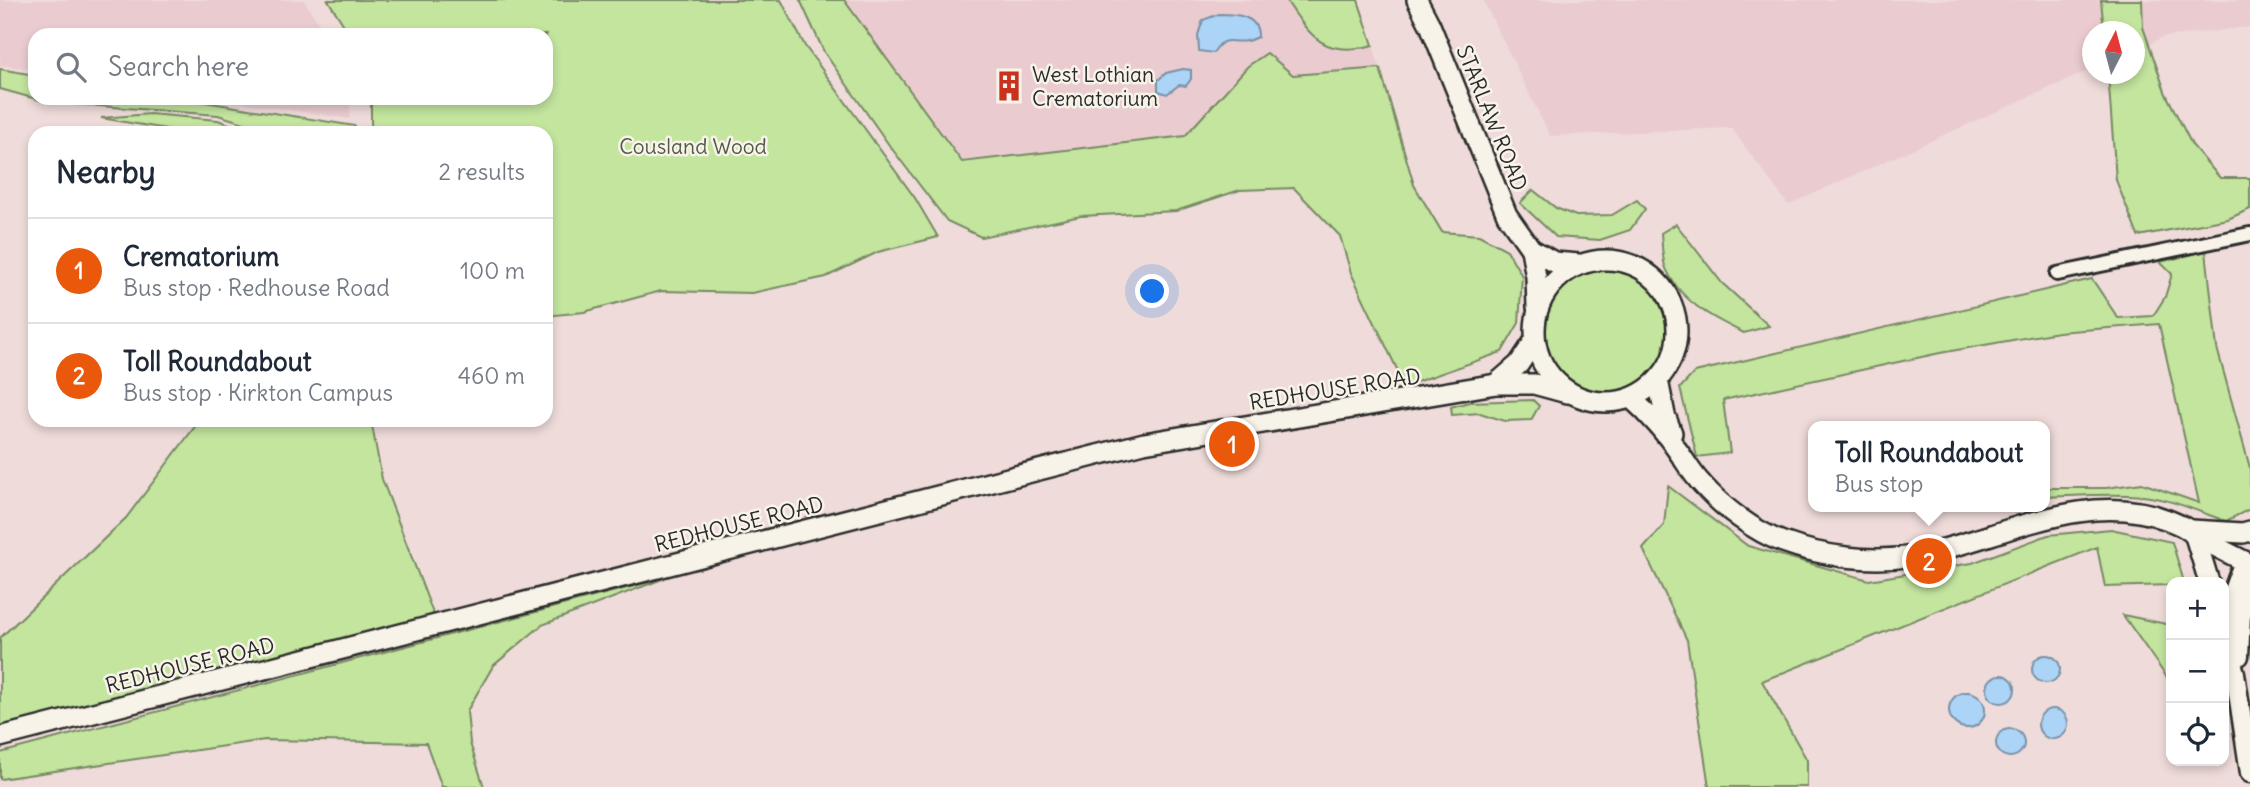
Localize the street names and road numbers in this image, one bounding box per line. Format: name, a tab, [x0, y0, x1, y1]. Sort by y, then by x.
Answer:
street label: STARLAW ROAD	[1450, 41, 1534, 195]
street label: REDHOUSE ROAD	[1247, 362, 1423, 416]
street label: REDHOUSE ROAD	[652, 490, 826, 558]
street label: REDHOUSE ROAD	[103, 631, 277, 699]

